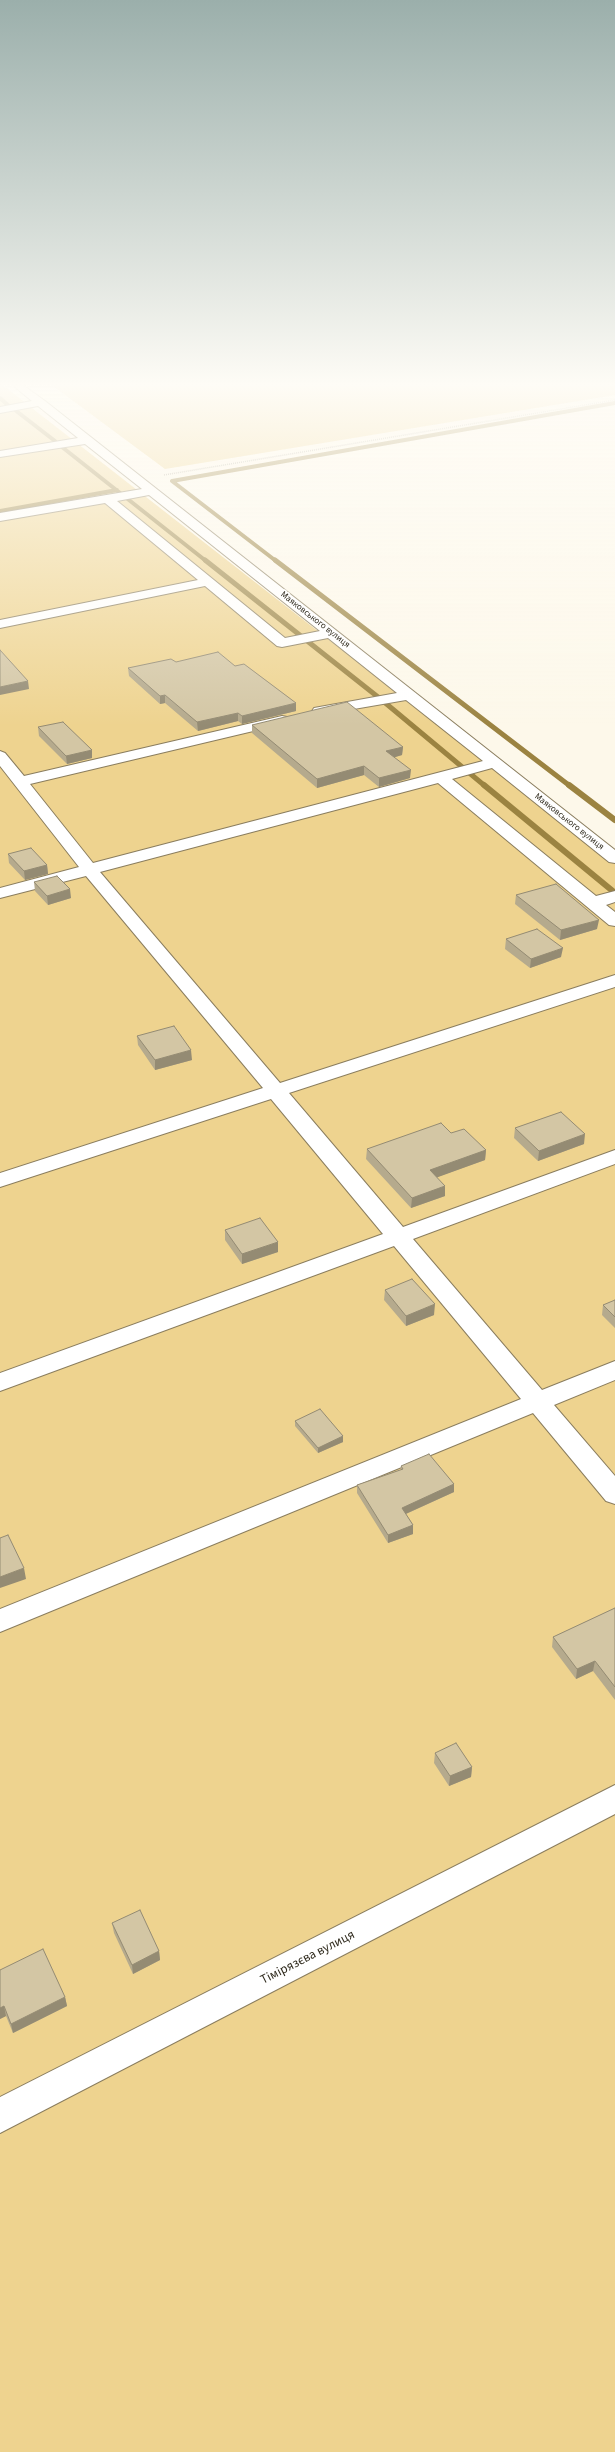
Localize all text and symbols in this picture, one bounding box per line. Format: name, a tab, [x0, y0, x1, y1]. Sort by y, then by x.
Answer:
street label: Маяковського вулиця	[278, 589, 352, 651]
street label: Маяковського вулиця	[532, 791, 606, 853]
street label: Тімірязєва вулиця	[258, 1927, 358, 1989]

